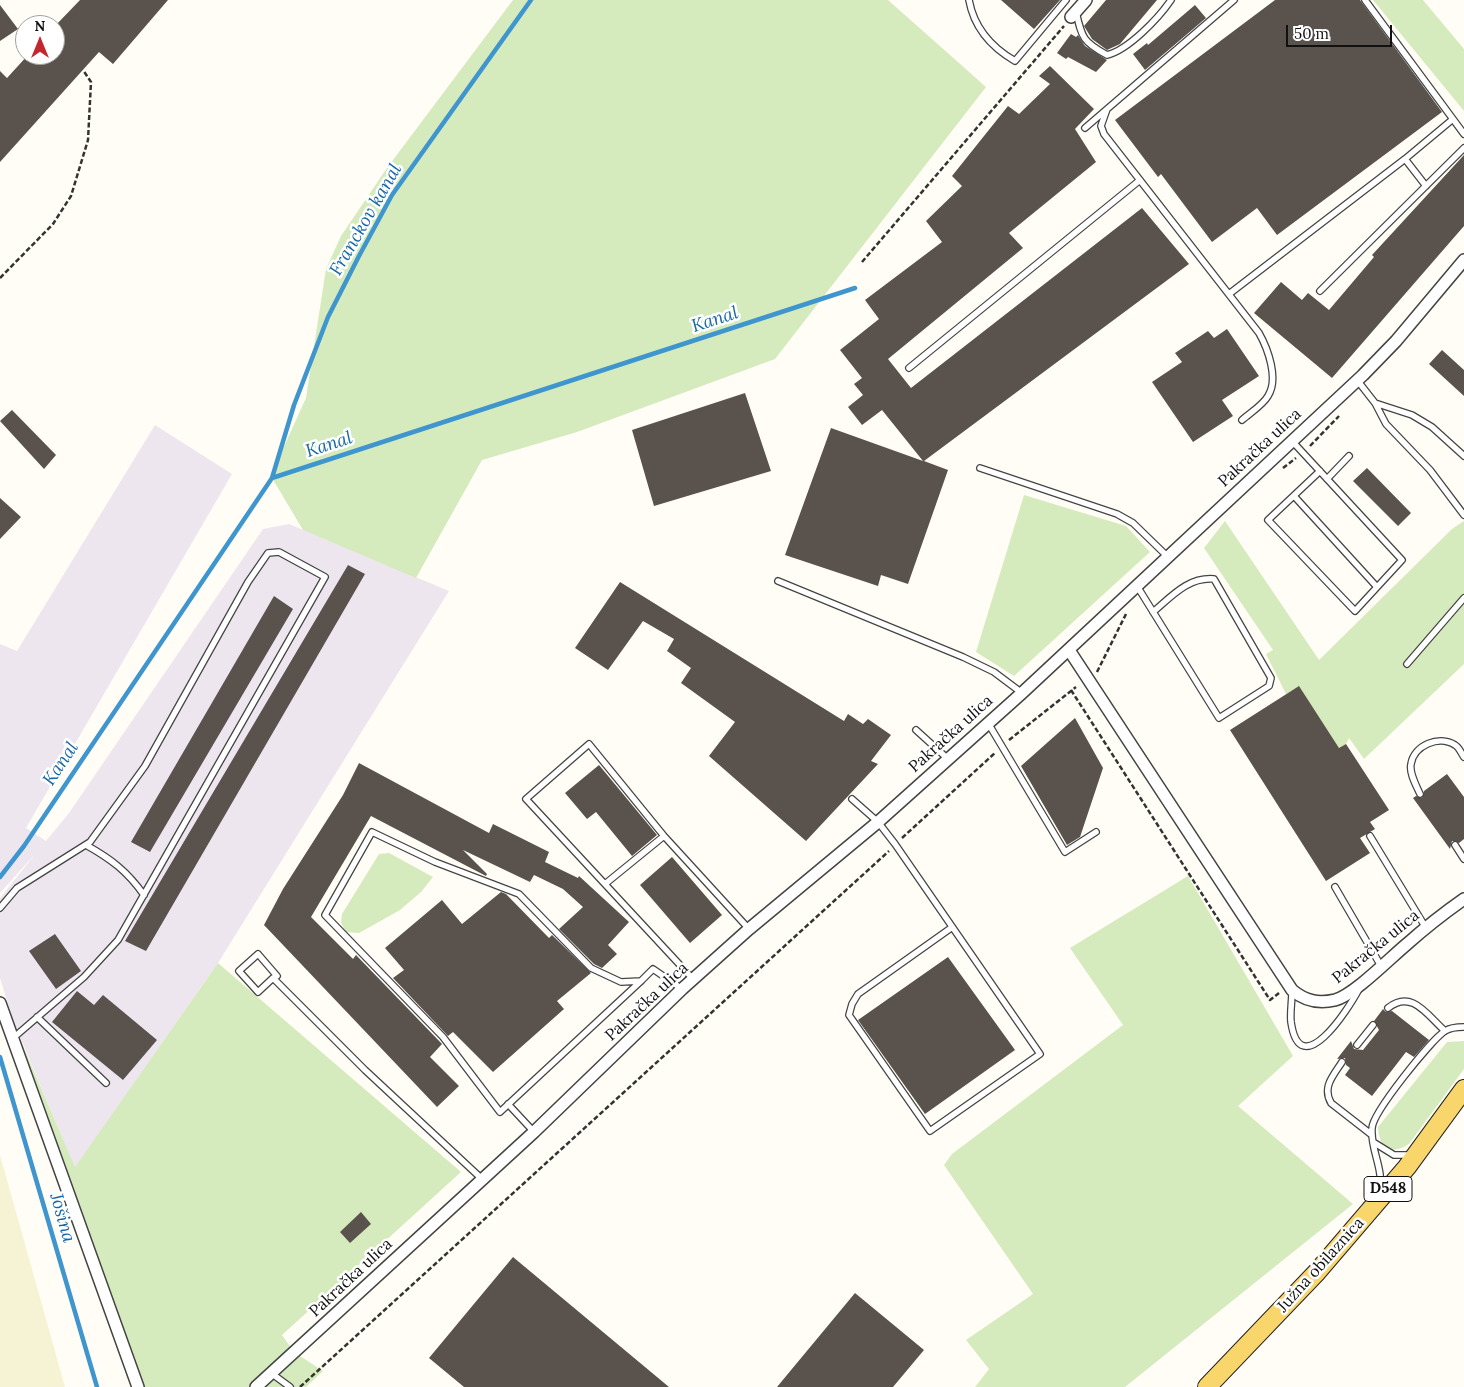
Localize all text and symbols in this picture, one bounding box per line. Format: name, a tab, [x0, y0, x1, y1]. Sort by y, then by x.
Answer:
north arrow	[15, 15, 65, 65]
scale bar	[1289, 15, 1395, 47]
text: N	[35, 17, 45, 35]
text: 50 m	[1294, 24, 1329, 43]
water label: Franckov kanal	[325, 160, 407, 280]
water label: Kanal	[689, 302, 741, 338]
street label: Pakračka ulica	[1215, 405, 1305, 491]
water label: Kanal	[303, 427, 355, 463]
street label: Pakračka ulica	[905, 691, 997, 777]
water label: Kanal	[39, 738, 83, 790]
street label: Pakračka ulica	[1329, 906, 1423, 988]
street label: Pakračka ulica	[602, 959, 692, 1045]
road number: D548	[1364, 1176, 1412, 1202]
water label: Jošina	[45, 1191, 79, 1245]
street label: Južna obilaznica	[1274, 1214, 1368, 1316]
street label: Pakračka ulica	[306, 1235, 396, 1321]

